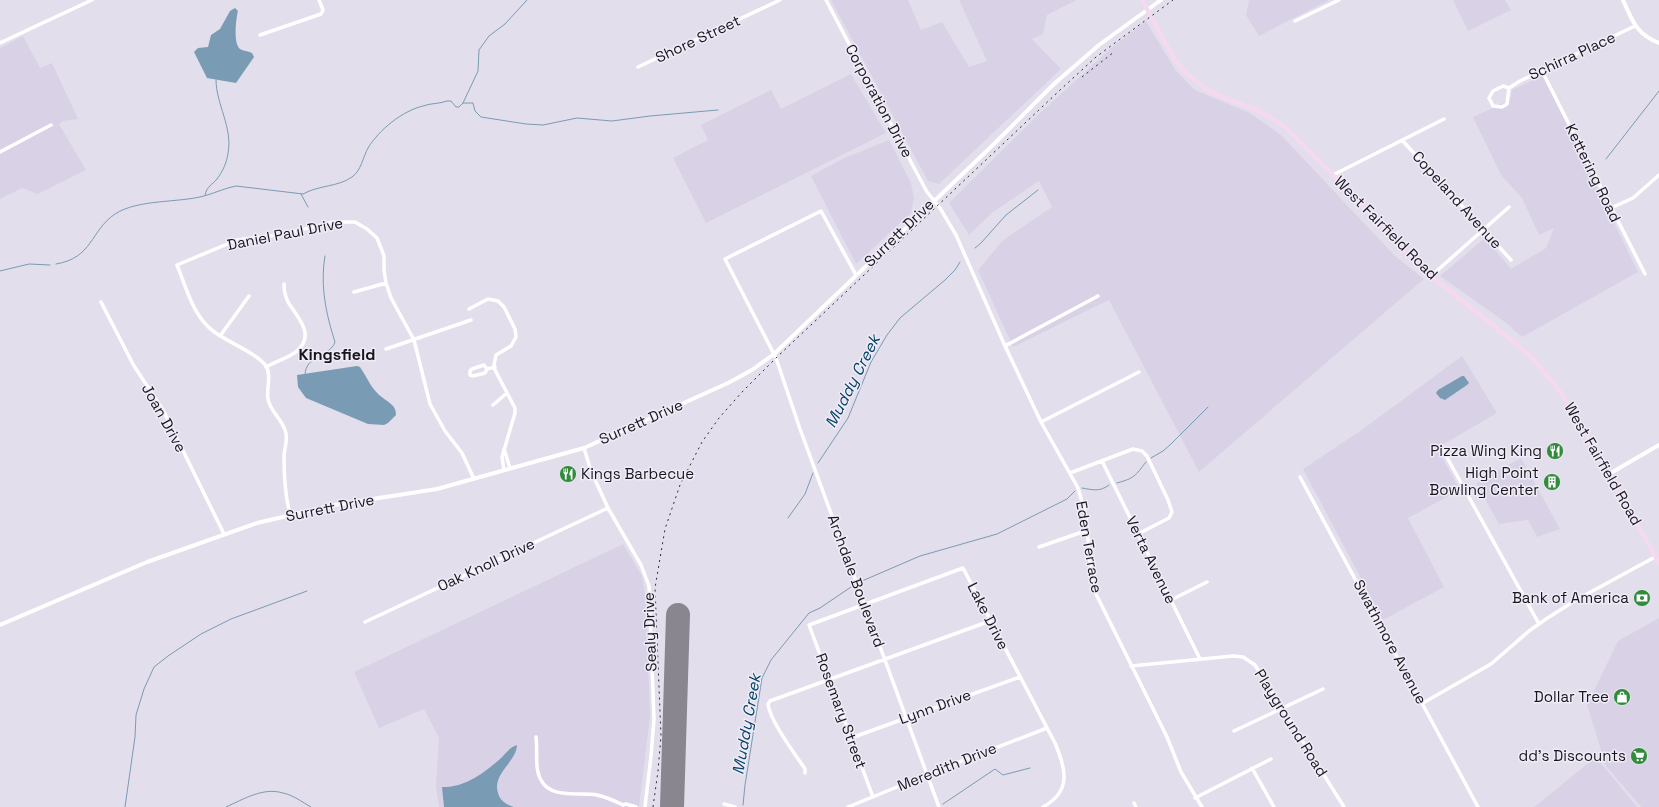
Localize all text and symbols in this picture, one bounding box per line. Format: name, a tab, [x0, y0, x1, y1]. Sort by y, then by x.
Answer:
street label: Shore Street	[652, 11, 743, 67]
street label: Schirra Place	[1525, 27, 1618, 84]
street label: Corporation Drive	[842, 41, 917, 161]
street label: Kettering Road	[1561, 120, 1625, 225]
street label: Copeland Avenue	[1408, 147, 1506, 253]
street label: West Fairfield Road	[1330, 172, 1442, 284]
street label: Surrett Drive	[860, 195, 938, 271]
street label: Daniel Paul Drive	[225, 213, 345, 254]
water label: Muddy Creek	[820, 329, 886, 431]
district label: Kingsfield	[298, 344, 376, 365]
street label: Joan Drive	[138, 380, 191, 455]
street label: Surrett Drive	[596, 395, 686, 448]
street label: West Fairfield Road	[1560, 399, 1646, 529]
place label: Pizza Wing King	[1430, 441, 1542, 460]
restaurant icon: Pizza Wing King	[1545, 441, 1565, 461]
place label: High Point Bowling Center	[1429, 463, 1539, 499]
restaurant icon: Kings Barbecue	[558, 464, 578, 484]
place label: Kings Barbecue	[581, 464, 694, 483]
building icon: High Point Bowling Center	[1542, 472, 1562, 492]
street label: Surrett Drive	[284, 490, 376, 525]
street label: Eden Terrace	[1072, 499, 1107, 595]
street label: Archdale Boulevard	[824, 512, 889, 650]
street label: Verta Avenue	[1122, 513, 1181, 607]
street label: Oak Knoll Drive	[434, 534, 538, 595]
street label: Swathmore Avenue	[1350, 576, 1431, 707]
street label: Lake Drive	[963, 579, 1014, 653]
place label: Bank of America	[1512, 588, 1629, 607]
bank icon: Bank of America	[1632, 588, 1652, 608]
street label: Sealy Drive	[639, 592, 660, 672]
street label: Rosemary Street	[812, 650, 871, 771]
street label: Playground Road	[1251, 665, 1332, 780]
water label: Muddy Creek	[727, 670, 766, 776]
street label: Lynn Drive	[896, 685, 974, 728]
place label: Dollar Tree	[1534, 687, 1609, 706]
shop icon: Dollar Tree	[1612, 687, 1632, 707]
street label: Meredith Drive	[894, 738, 999, 795]
place label: dd's Discounts	[1518, 746, 1626, 765]
supermarket icon: dd's Discounts	[1629, 746, 1649, 766]

